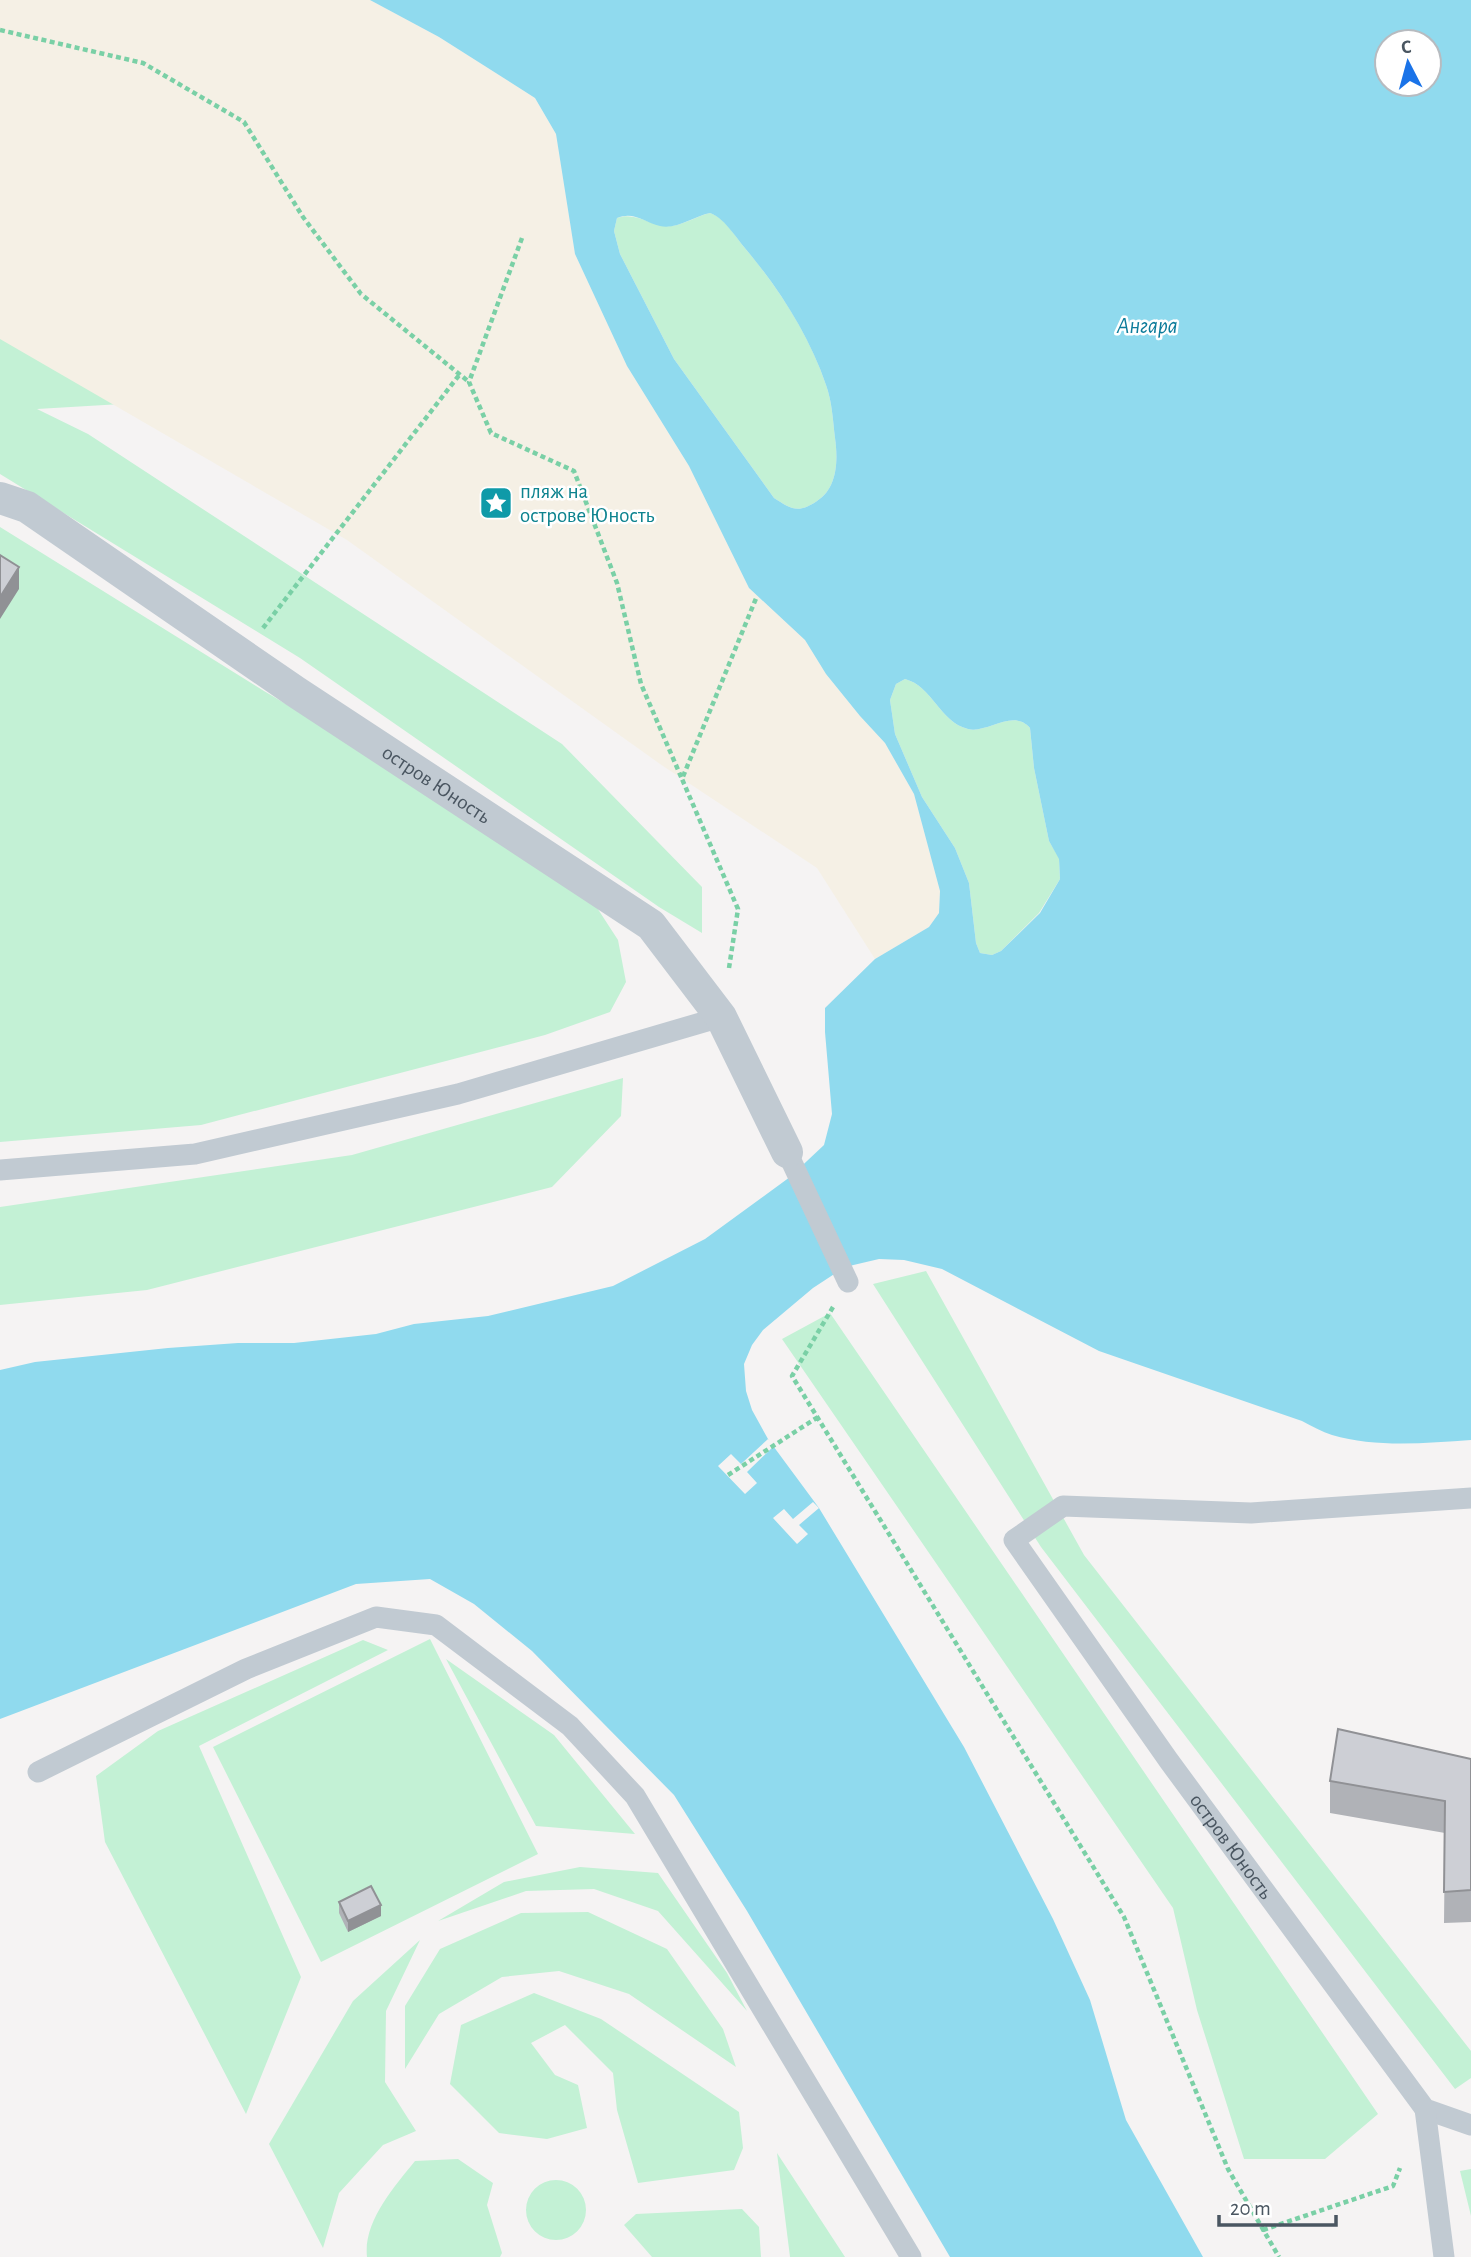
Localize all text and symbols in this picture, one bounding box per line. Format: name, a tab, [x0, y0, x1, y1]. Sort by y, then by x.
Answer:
north arrow	[1373, 28, 1443, 98]
text: С	[1400, 38, 1413, 58]
water label: Ангара	[1115, 315, 1178, 338]
place label: пляж на острове Юность	[520, 481, 655, 526]
place icon: пляж на острове Юность	[477, 484, 515, 522]
street label: остров Юность	[378, 742, 494, 828]
street label: остров Юность	[1186, 1790, 1277, 1903]
scale bar	[1219, 2184, 1336, 2228]
text: 20 m	[1230, 2198, 1271, 2219]

